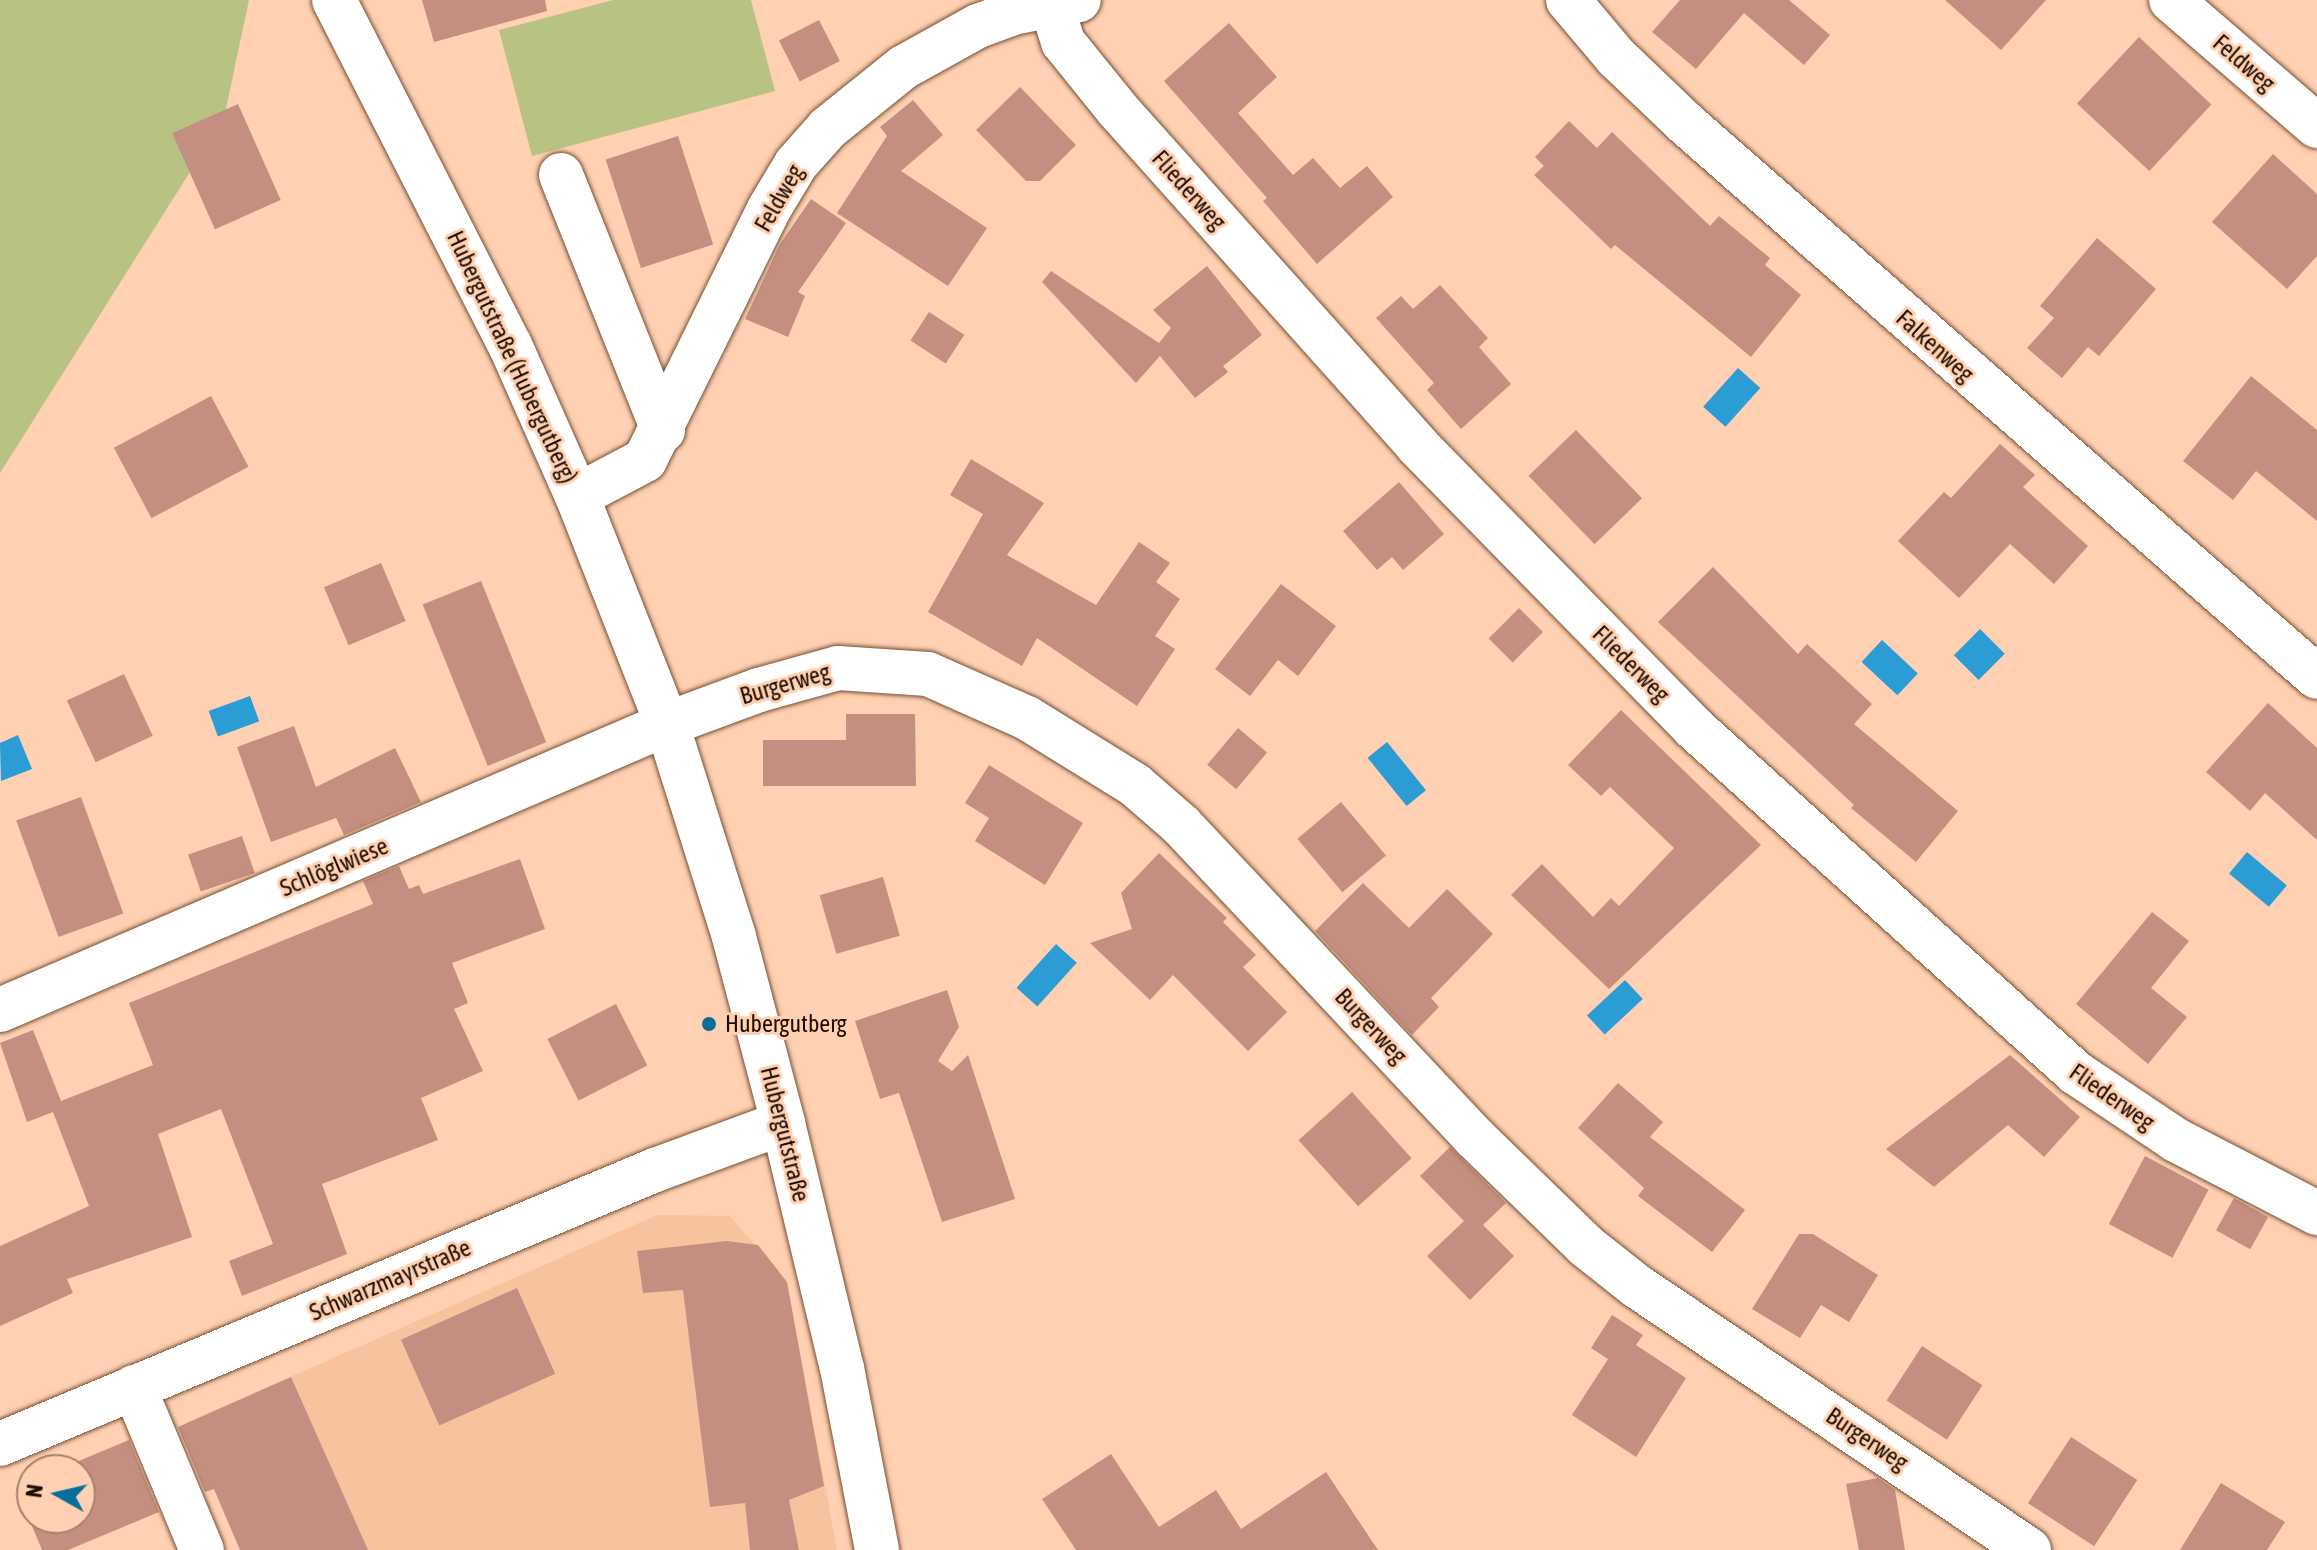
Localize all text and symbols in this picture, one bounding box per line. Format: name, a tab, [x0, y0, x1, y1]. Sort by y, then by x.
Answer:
street label: Feldweg	[2207, 28, 2281, 98]
street label: Fliederweg	[1146, 144, 1232, 236]
street label: Feldweg	[748, 159, 810, 237]
street label: Hubergutstraße (Hubergutberg)	[441, 226, 583, 488]
street label: Falkenweg	[1890, 304, 1980, 388]
street label: Fliederweg	[1587, 620, 1675, 708]
street label: Burgerweg	[737, 657, 833, 711]
street label: Schlöglwiese	[276, 831, 392, 903]
street label: Burgerweg	[1329, 982, 1413, 1070]
place label: Hubergutberg	[725, 1010, 847, 1038]
marker: Hubergutberg	[700, 1015, 718, 1033]
street label: Fliederweg	[2064, 1057, 2160, 1137]
street label: Hubergutstraße	[754, 1063, 816, 1205]
street label: Schwarzmayrstraße	[305, 1233, 475, 1327]
street label: Burgerweg	[1821, 1401, 1913, 1477]
north arrow	[16, 1454, 96, 1534]
text: N	[20, 1483, 48, 1499]

